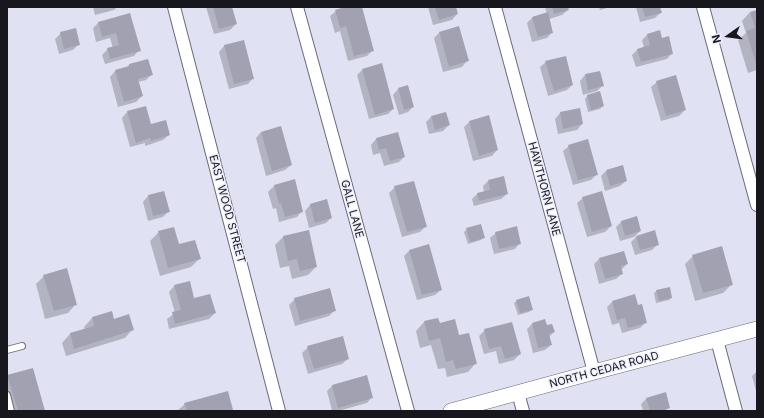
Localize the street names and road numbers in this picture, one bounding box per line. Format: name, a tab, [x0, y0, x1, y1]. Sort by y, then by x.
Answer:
street label: HAWTHORN LANE	[525, 141, 563, 237]
street label: EAST WOOD STREET	[206, 153, 248, 265]
street label: GALL LANE	[338, 178, 366, 240]
street label: NORTH CEDAR ROAD	[548, 349, 660, 391]

